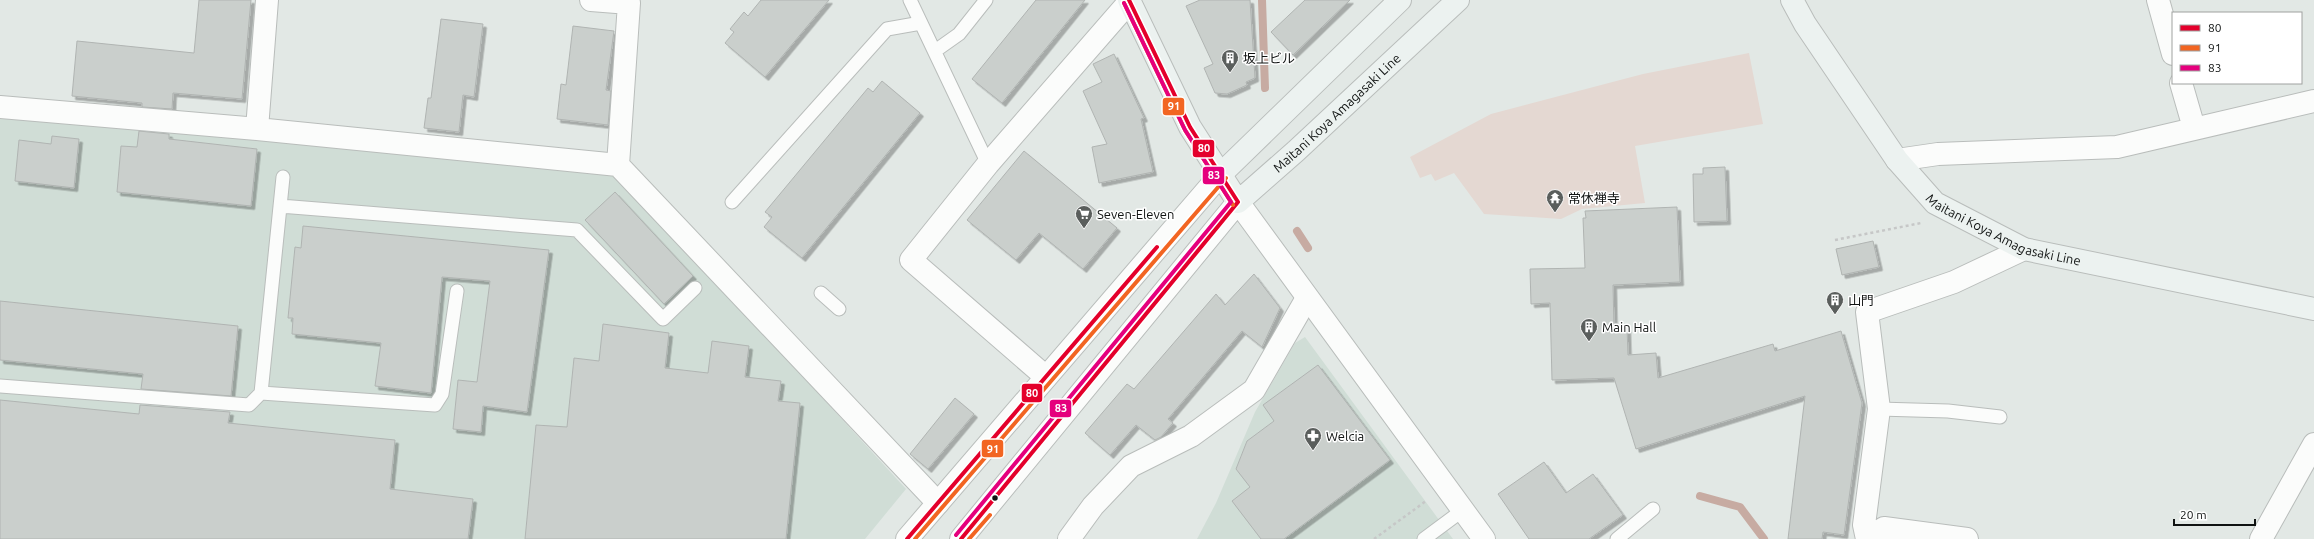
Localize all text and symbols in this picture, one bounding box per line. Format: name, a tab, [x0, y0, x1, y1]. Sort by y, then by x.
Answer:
legend	[2172, 12, 2302, 84]
text: 80	[2208, 21, 2222, 34]
text: 91	[2208, 41, 2222, 54]
building icon: 坂上ビル	[1220, 48, 1240, 73]
place label: 坂上ビル	[1243, 51, 1295, 65]
street label: Maitani Koya Amagasaki Line	[1270, 51, 1403, 175]
text: 83	[2208, 61, 2222, 74]
line badge: 91	[1162, 97, 1185, 116]
text: 91	[1168, 100, 1180, 112]
line badge: 80	[1192, 139, 1215, 158]
text: 80	[1198, 142, 1210, 154]
line badge: 83	[1202, 166, 1225, 185]
text: 83	[1208, 169, 1220, 181]
temple icon: 常休禅寺	[1545, 188, 1565, 213]
place label: 常休禅寺	[1568, 191, 1620, 205]
street label: Maitani Koya Amagasaki Line	[1923, 191, 2082, 268]
supermarket icon: Seven-Eleven	[1074, 204, 1094, 229]
place label: Seven-Eleven	[1097, 207, 1174, 221]
building icon: 山門	[1825, 290, 1845, 315]
place label: 山門	[1848, 293, 1874, 307]
building icon: Main Hall	[1579, 317, 1599, 342]
place label: Main Hall	[1602, 320, 1657, 334]
line badge: 80	[1021, 383, 1043, 403]
text: 80	[1026, 387, 1038, 399]
line badge: 83	[1049, 399, 1072, 418]
text: 83	[1055, 402, 1067, 414]
pharmacy icon: Welcia	[1303, 426, 1323, 451]
place label: Welcia	[1326, 429, 1364, 443]
line badge: 91	[981, 439, 1004, 458]
text: 91	[987, 443, 999, 455]
unlabelled marker	[990, 493, 1000, 503]
scale bar	[2174, 501, 2255, 527]
text: 20 m	[2180, 508, 2207, 521]

